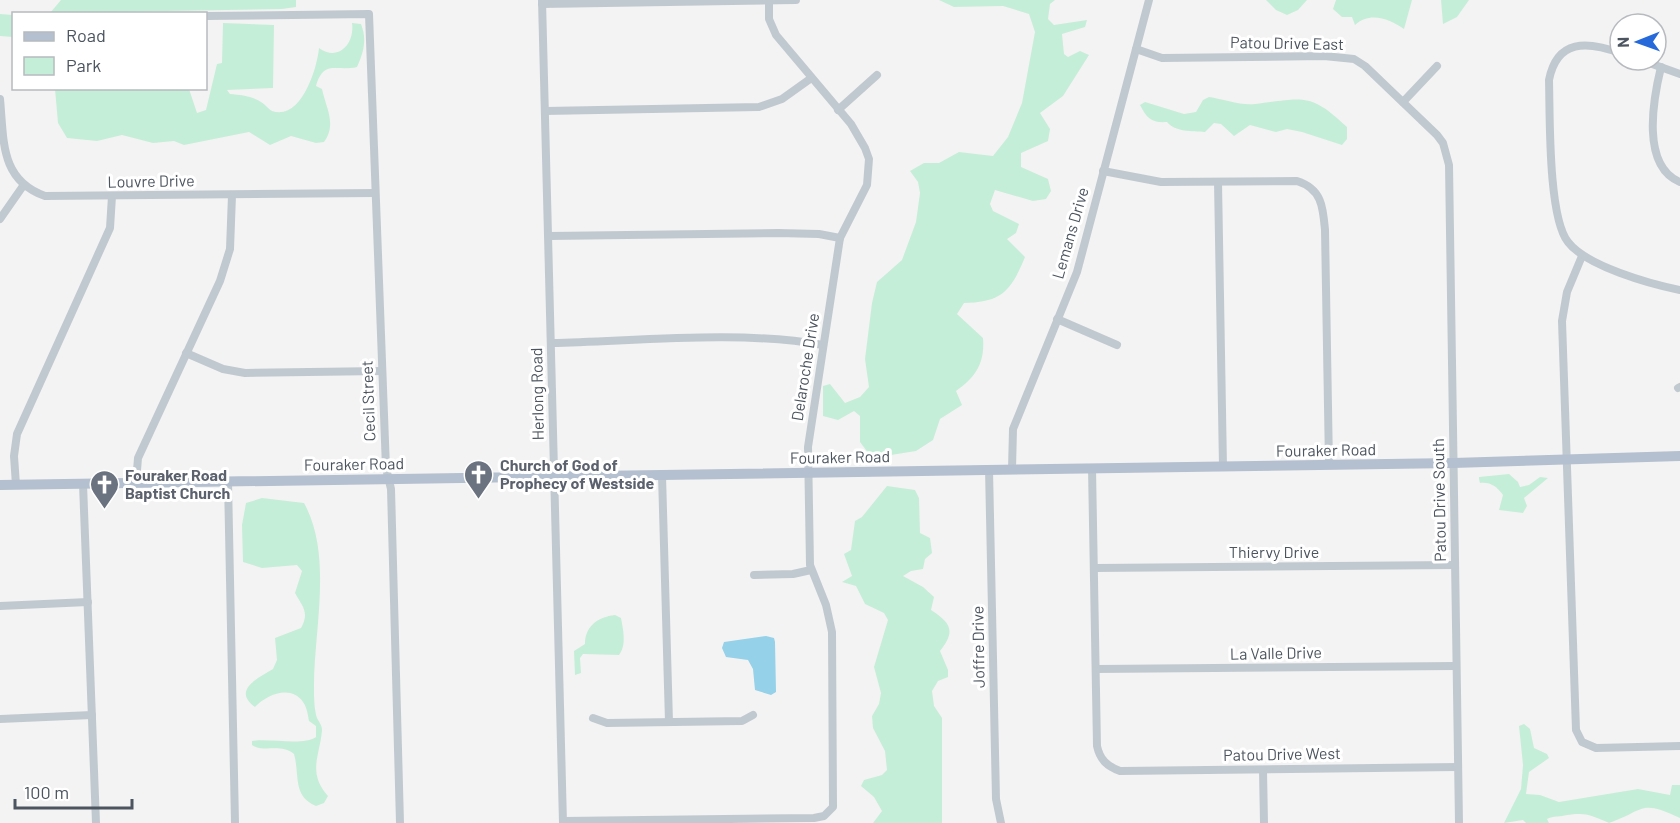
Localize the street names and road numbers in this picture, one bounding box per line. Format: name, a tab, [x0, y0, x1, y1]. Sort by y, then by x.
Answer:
street label: Patou Drive East	[1230, 32, 1344, 53]
street label: Louvre Drive	[107, 170, 195, 191]
street label: Lemans Drive	[1047, 185, 1092, 281]
street label: Delaroche Drive	[787, 312, 822, 422]
street label: Herlong Road	[526, 347, 547, 441]
street label: Cecil Street	[357, 360, 378, 442]
street label: Patou Drive South	[1428, 438, 1449, 562]
street label: Fouraker Road	[1276, 439, 1376, 460]
street label: Fouraker Road	[790, 446, 890, 467]
street label: Fouraker Road	[304, 453, 404, 474]
street label: Thiervy Drive	[1229, 542, 1319, 561]
street label: Joffre Drive	[967, 606, 988, 688]
street label: La Valle Drive	[1230, 642, 1322, 663]
street label: Patou Drive West	[1223, 743, 1341, 764]

